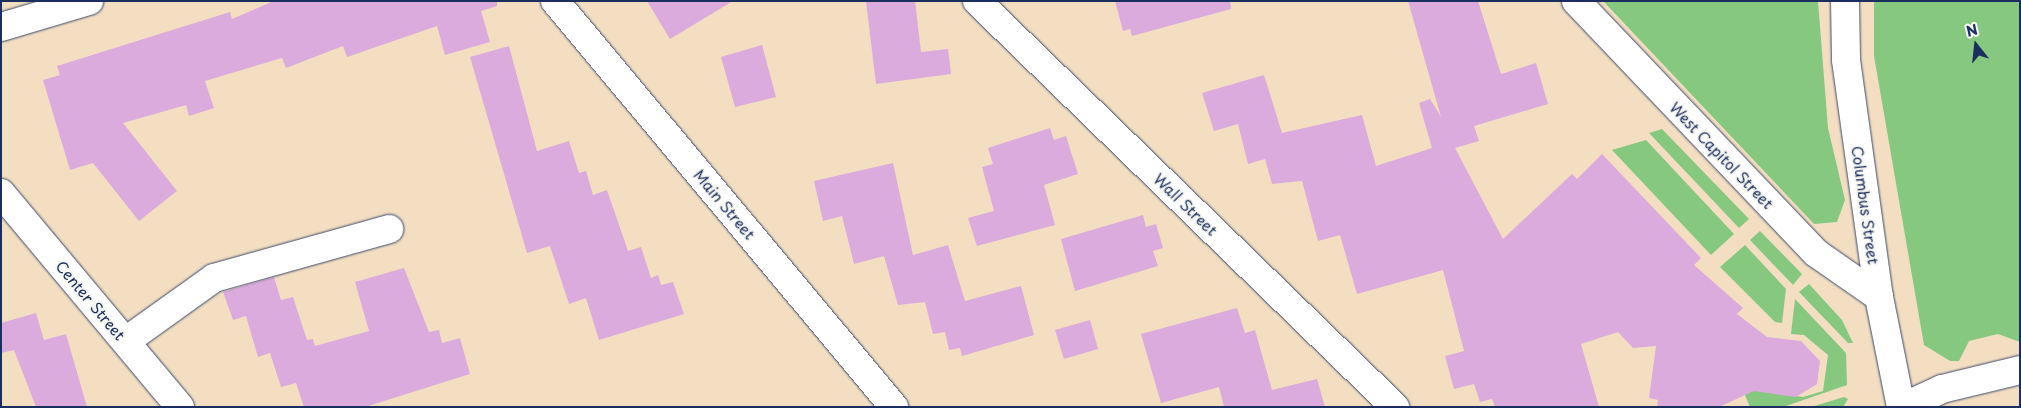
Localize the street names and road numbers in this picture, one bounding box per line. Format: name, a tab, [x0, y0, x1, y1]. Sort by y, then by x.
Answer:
street label: West Capitol Street	[1666, 98, 1778, 212]
street label: Columbus Street	[1849, 145, 1883, 265]
street label: Main Street	[690, 165, 760, 243]
street label: Wall Street	[1150, 169, 1222, 239]
street label: Center Street	[52, 256, 130, 344]

